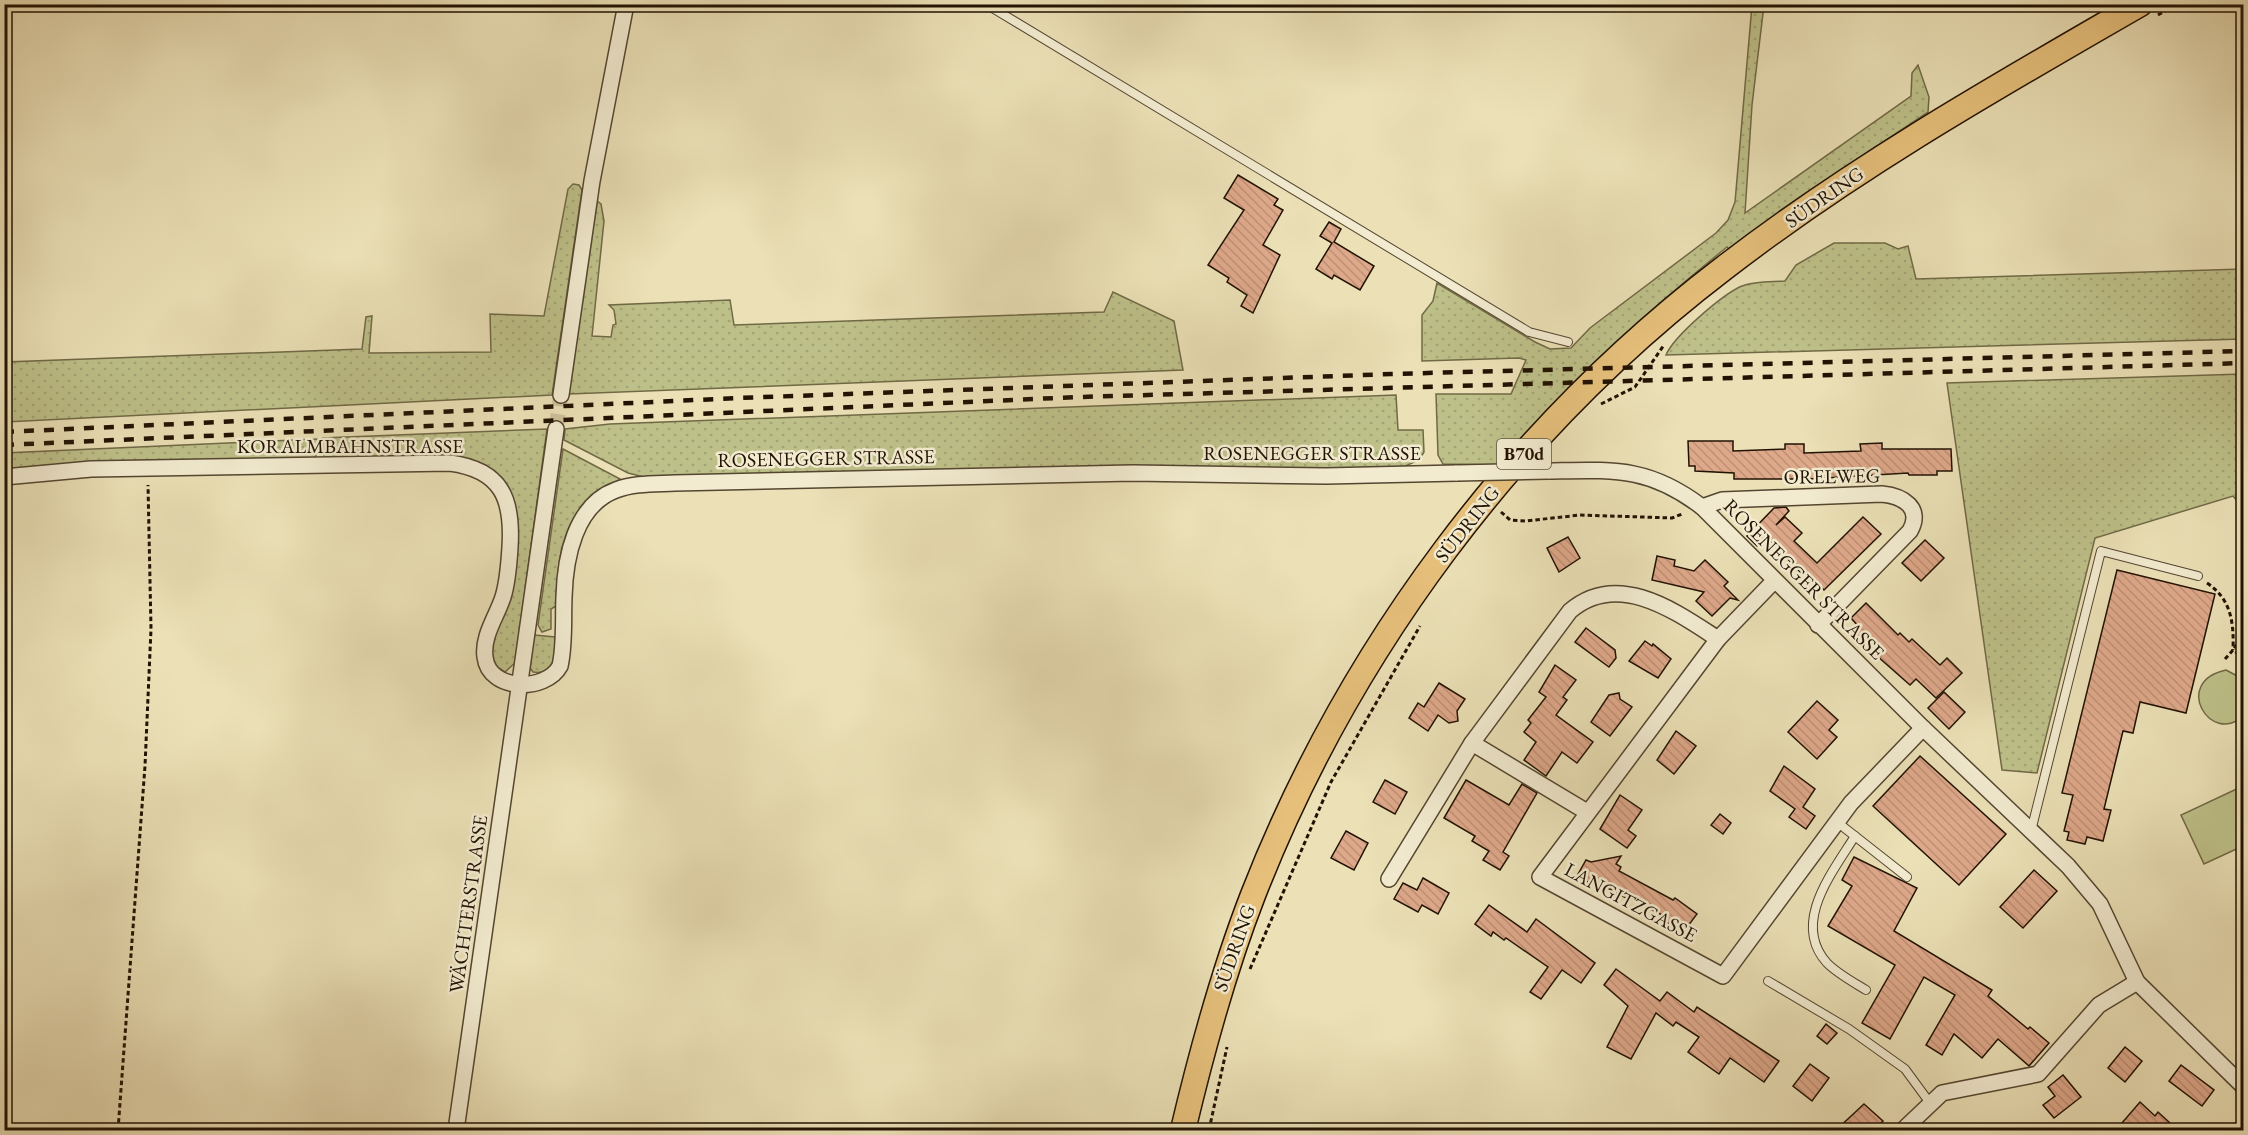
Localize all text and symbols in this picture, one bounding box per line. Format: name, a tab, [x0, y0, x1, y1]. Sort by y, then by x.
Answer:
street label: SÜDRING	[1779, 160, 1869, 234]
street label: KORALMBAHNSTRASSE	[237, 433, 463, 459]
road number: B70d	[1497, 439, 1551, 469]
street label: ROSENEGGER STRASSE	[1203, 440, 1421, 466]
street label: ROSENEGGER STRASSE	[717, 443, 935, 473]
street label: ORELWEG	[1783, 462, 1881, 490]
street label: SÜDRING	[1429, 480, 1505, 568]
street label: ROSENEGGER STRASSE	[1718, 493, 1890, 665]
street label: WÄCHTERSTRASSE	[443, 813, 493, 995]
street label: LANGITZGASSE	[1560, 856, 1702, 948]
street label: SÜDRING	[1207, 901, 1261, 995]

